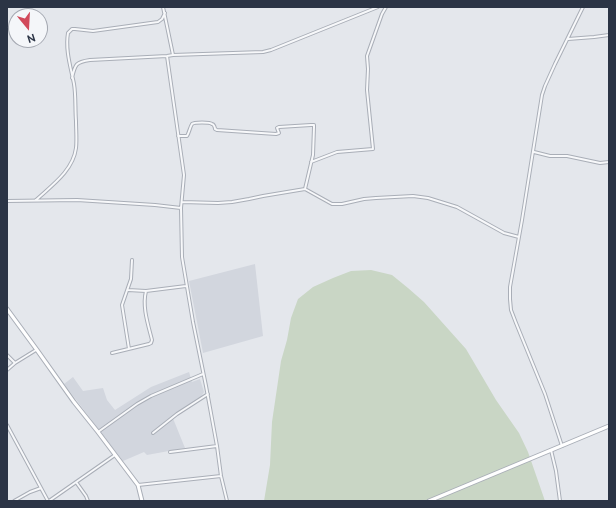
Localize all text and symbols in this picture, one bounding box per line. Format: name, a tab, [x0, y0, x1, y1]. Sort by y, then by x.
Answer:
north arrow	[8, 8, 48, 48]
text: N	[26, 31, 37, 45]

